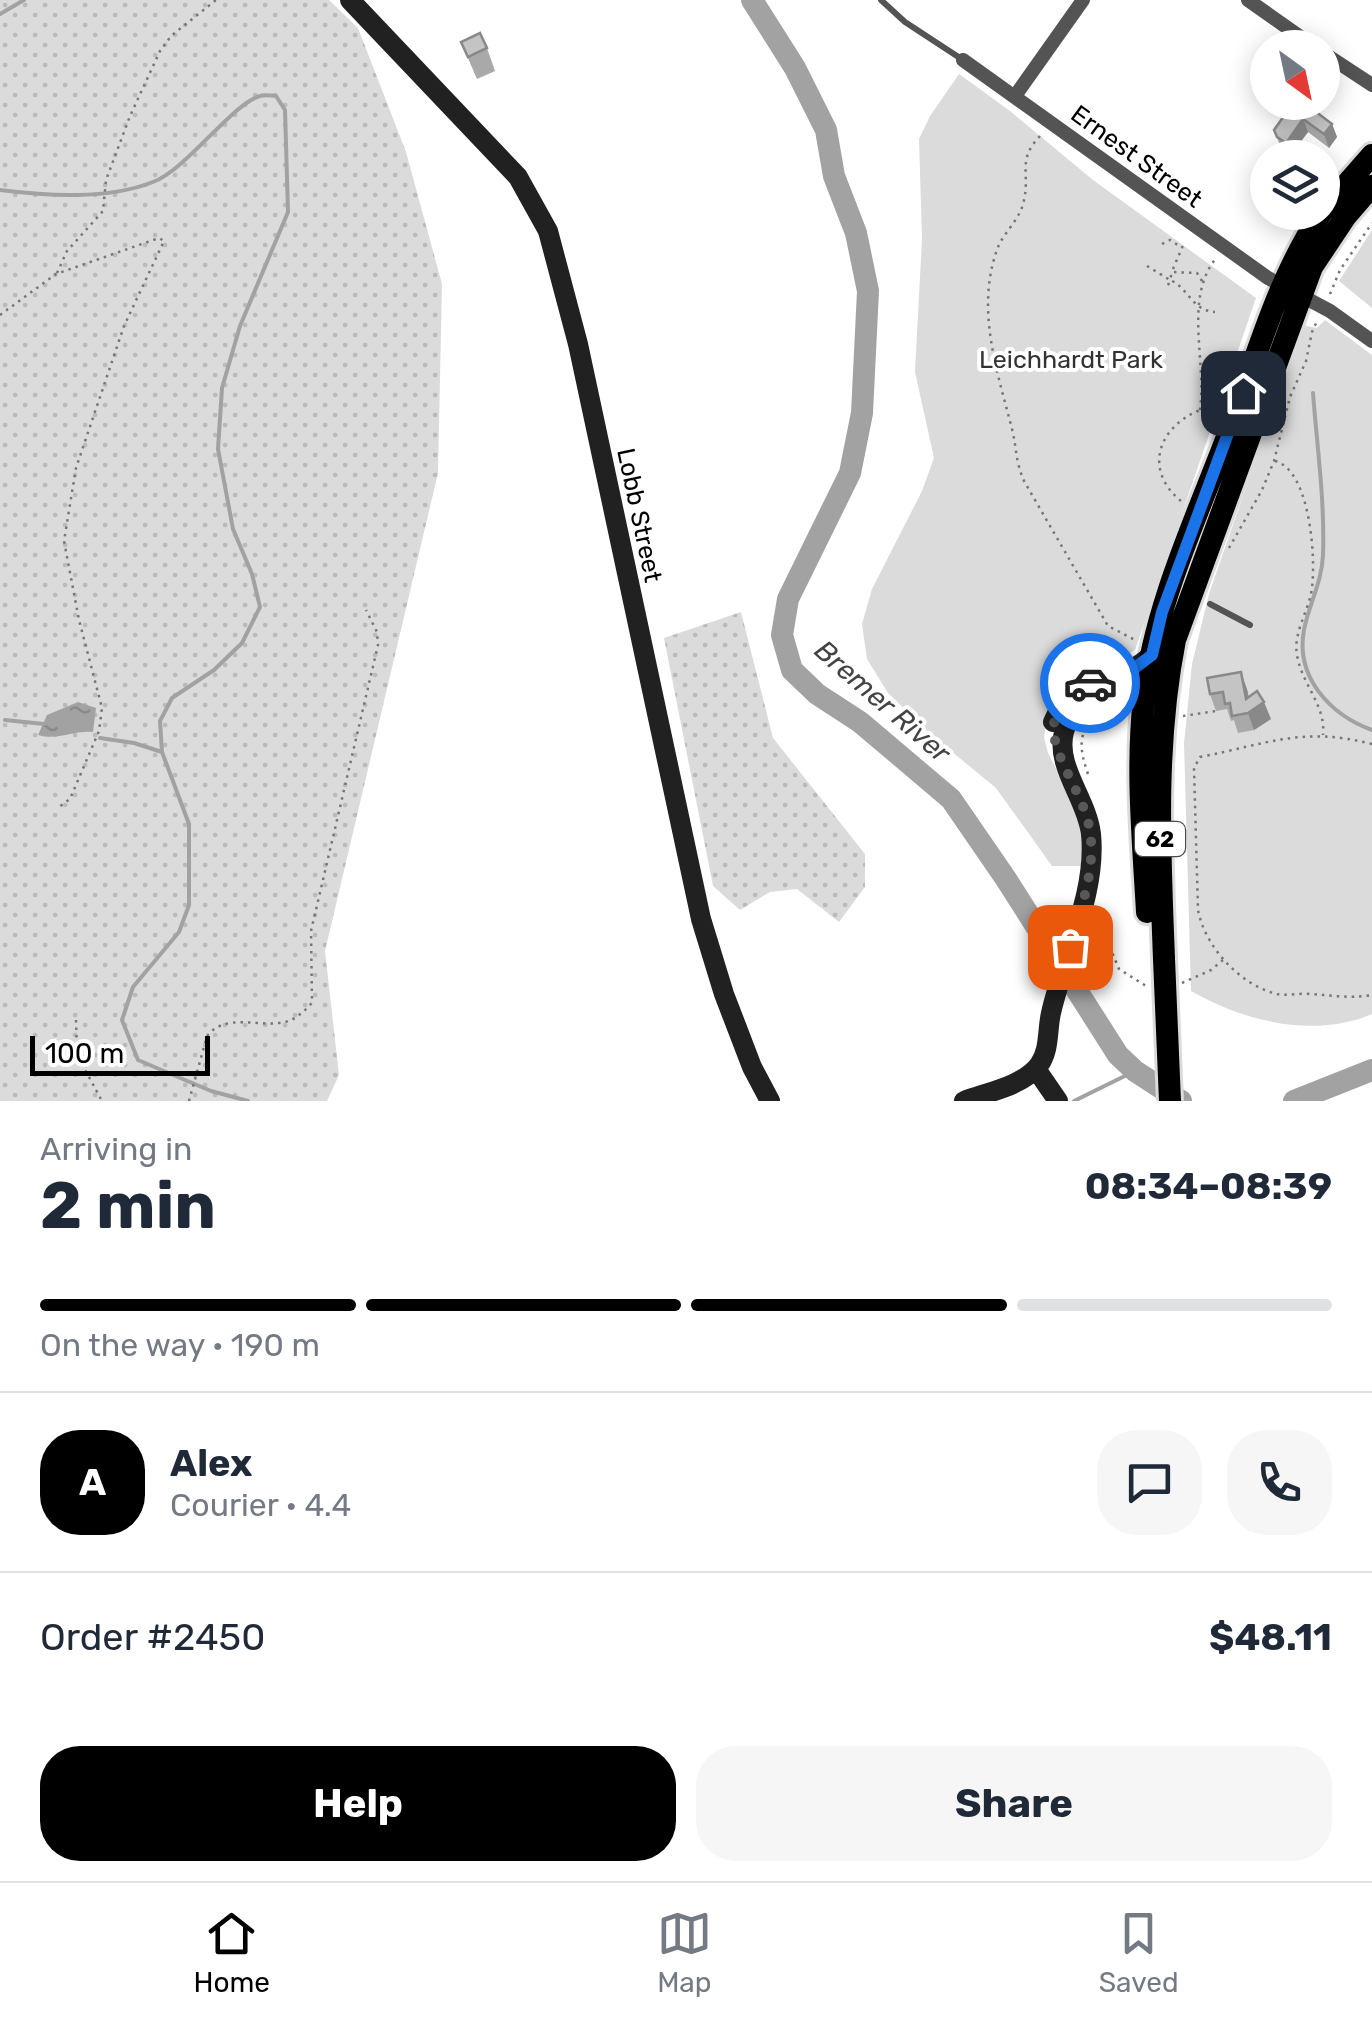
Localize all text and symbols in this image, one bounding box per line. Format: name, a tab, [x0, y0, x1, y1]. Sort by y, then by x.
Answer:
north arrow	[1250, 30, 1340, 120]
map controls	[1250, 30, 1340, 230]
street label: Ernest Street	[1066, 99, 1208, 214]
button: layers	[1250, 140, 1340, 230]
park label: Leichhardt Park	[979, 345, 1163, 374]
pin	[1201, 351, 1286, 436]
icon: home	[1216, 366, 1271, 421]
street label: Lobb Street	[611, 445, 668, 585]
water label: Bremer River	[808, 633, 958, 770]
courier	[1040, 633, 1140, 733]
icon: car	[1063, 656, 1118, 711]
road number: 62	[1135, 822, 1185, 856]
pin	[1028, 905, 1113, 990]
icon: bag	[1043, 920, 1098, 975]
scale bar	[30, 1031, 210, 1076]
text: 100 m	[45, 1037, 124, 1070]
text: Arriving in	[40, 1130, 192, 1168]
text: 08:34–08:39	[1085, 1163, 1332, 1209]
text: 2 min	[40, 1167, 216, 1244]
text: On the way · 190 m	[40, 1326, 320, 1364]
button: chat	[1097, 1430, 1202, 1535]
button: phone	[1227, 1430, 1332, 1535]
text: Alex	[170, 1440, 252, 1486]
text: A	[79, 1459, 106, 1505]
text: Courier · 4.4	[170, 1486, 351, 1524]
text: Order #2450	[40, 1614, 265, 1660]
text: $48.11	[1209, 1614, 1332, 1660]
button: Help	[40, 1746, 676, 1861]
button: Share	[696, 1746, 1332, 1861]
tab: Home	[193, 1906, 270, 1999]
tab: Map	[657, 1906, 712, 1999]
tab: Saved	[1099, 1906, 1179, 1999]

